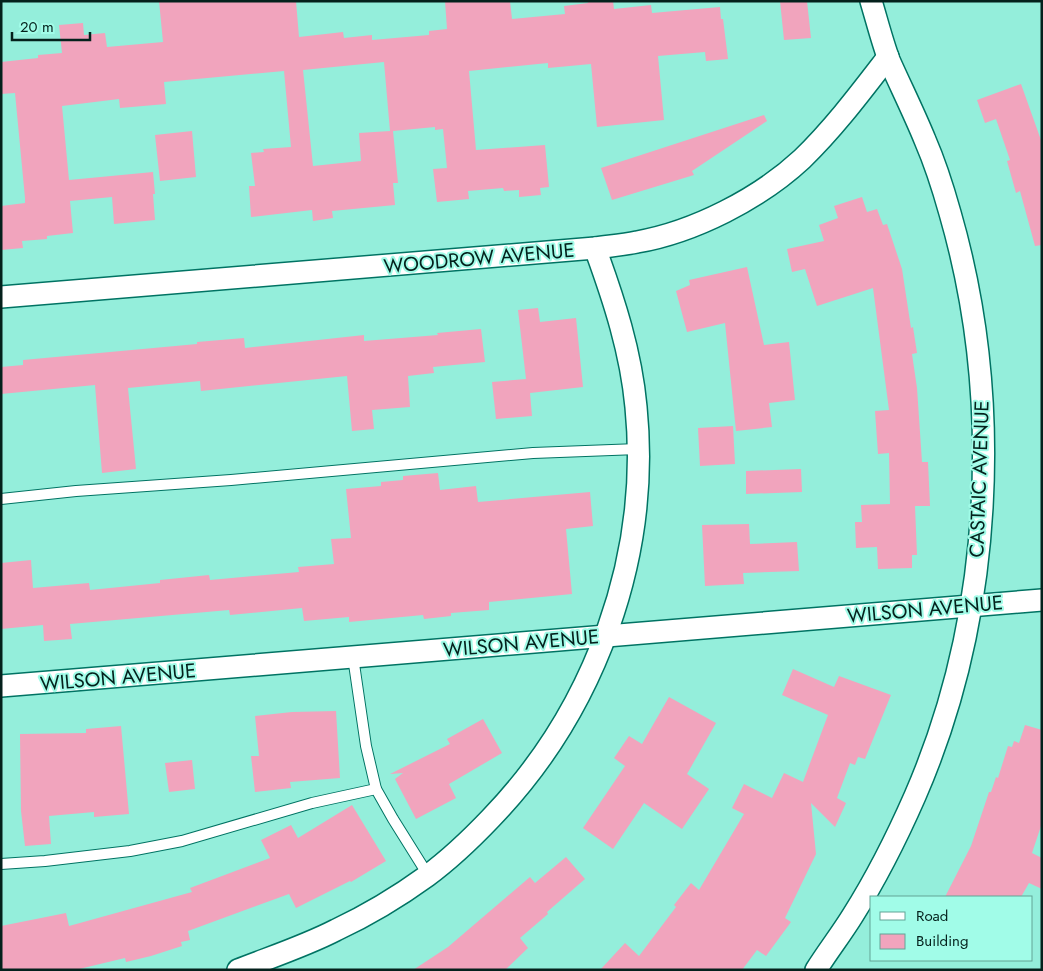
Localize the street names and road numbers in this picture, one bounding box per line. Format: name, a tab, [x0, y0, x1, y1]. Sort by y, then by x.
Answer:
street label: WOODROW AVENUE	[382, 236, 576, 281]
street label: CASTAIC AVENUE	[962, 400, 997, 558]
street label: WILSON AVENUE	[846, 588, 1004, 631]
street label: WILSON AVENUE	[442, 622, 600, 665]
street label: WILSON AVENUE	[39, 656, 197, 699]

